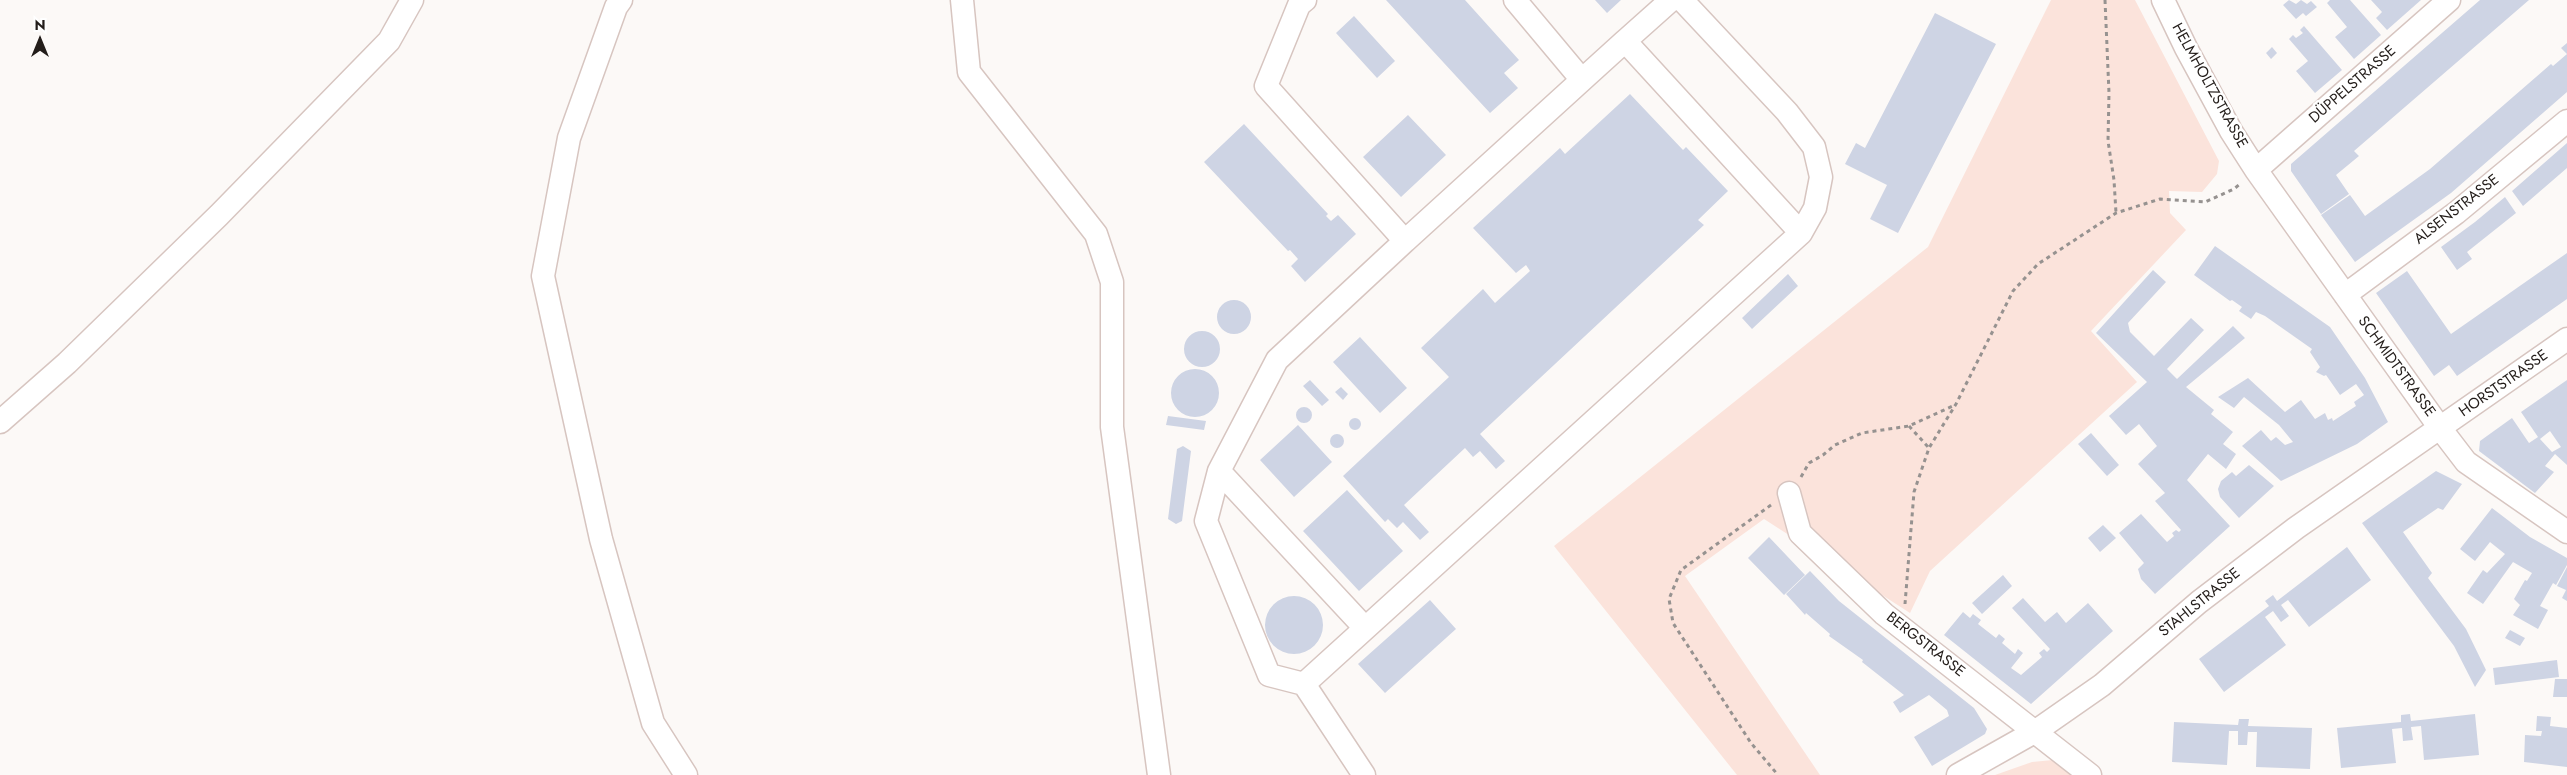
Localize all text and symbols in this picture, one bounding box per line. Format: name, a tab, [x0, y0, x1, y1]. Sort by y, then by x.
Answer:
north arrow	[15, 15, 65, 65]
text: N	[34, 15, 46, 35]
street label: HELMHOLTZSTRASSE	[2167, 20, 2251, 152]
street label: DÜPPELSTRASSE	[2306, 42, 2400, 128]
street label: ALSENSTRASSE	[2411, 171, 2503, 249]
street label: SCHMIDTSTRASSE	[2353, 313, 2439, 421]
street label: HORSTSTRASSE	[2456, 347, 2552, 421]
street label: STAHLSTRASSE	[2156, 565, 2244, 641]
street label: BERGSTRASSE	[1882, 609, 1968, 681]

